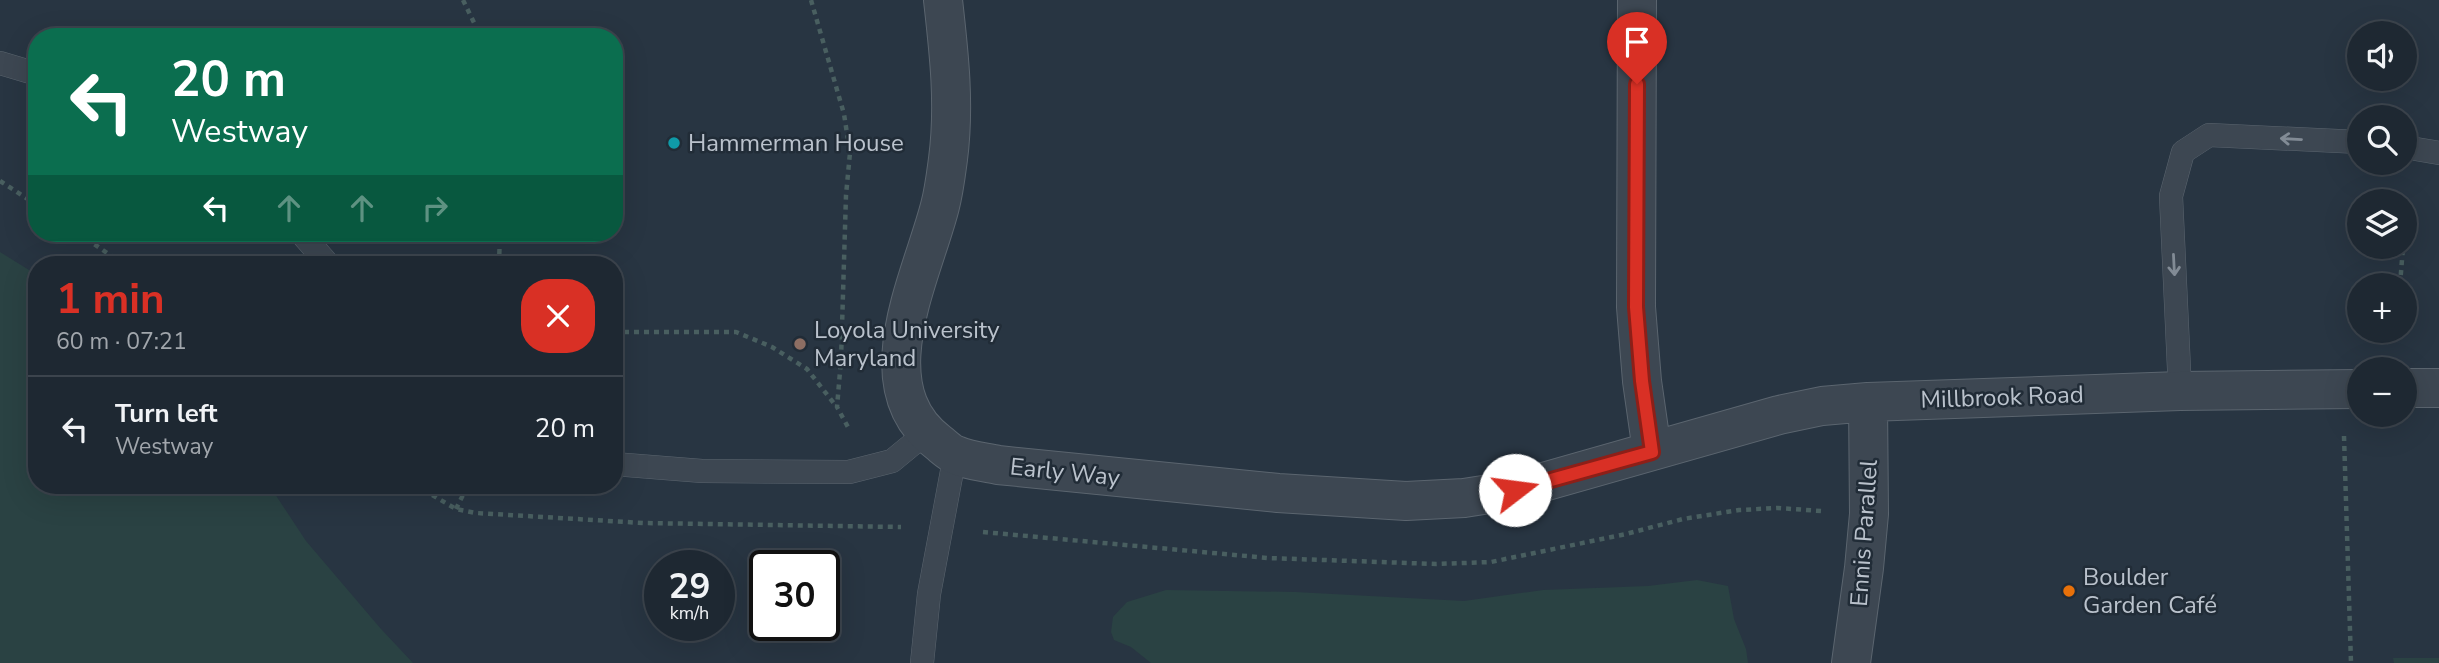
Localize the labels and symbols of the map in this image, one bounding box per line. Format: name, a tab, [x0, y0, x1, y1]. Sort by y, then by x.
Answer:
pin	[1607, 12.0, 1667, 84]
place label: Hammerman House	[688, 127, 904, 159]
one-way arrow	[2280, 132, 2303, 145]
marker: Hammerman House	[666, 135, 682, 151]
one-way arrow	[2168, 253, 2181, 276]
place label: Loyola University Maryland	[814, 314, 1000, 374]
marker: Loyola University Maryland	[792, 336, 808, 352]
street label: Millbrook Road	[1920, 378, 2084, 416]
street label: Early Way	[1008, 450, 1122, 494]
position arrow	[1478, 453, 1552, 527]
street label: Ennis Parallel	[1843, 459, 1885, 607]
speed limit sign: 30	[749, 550, 840, 641]
place label: Boulder Garden Café	[2083, 561, 2217, 621]
marker: Boulder Garden Café	[2061, 583, 2077, 599]

